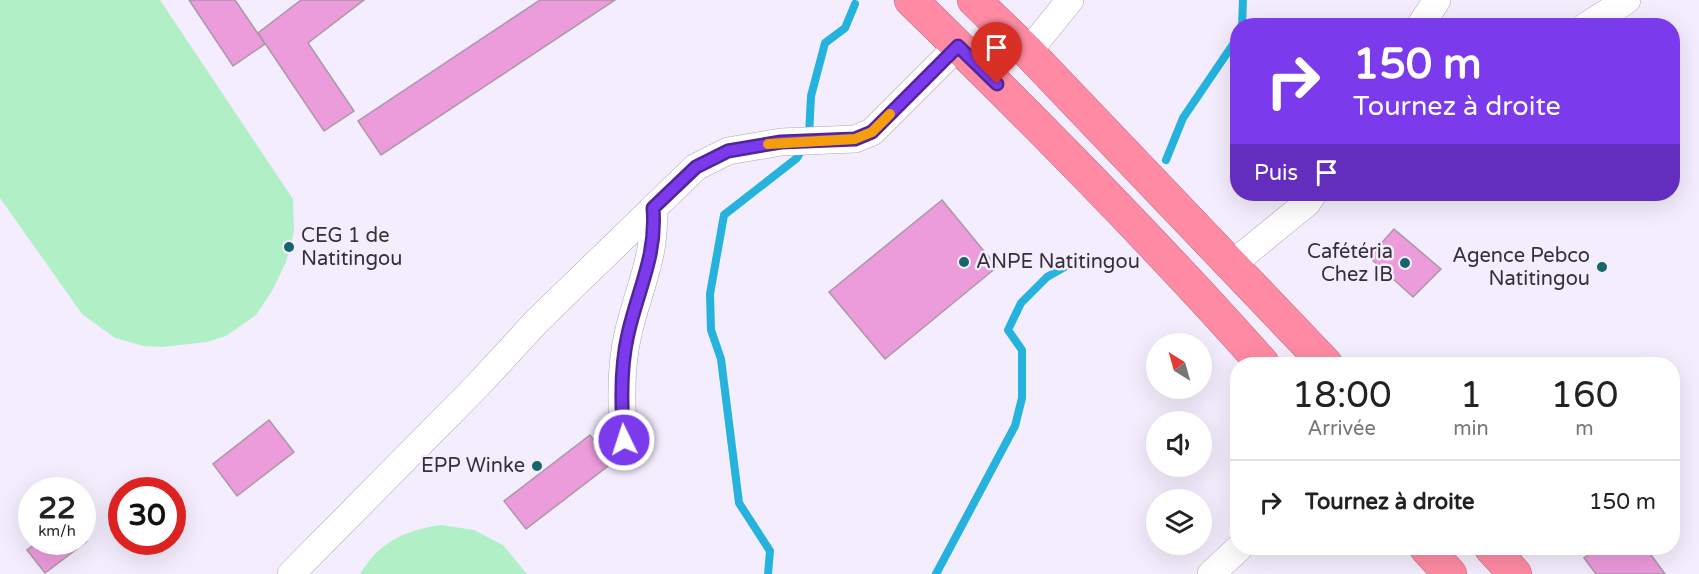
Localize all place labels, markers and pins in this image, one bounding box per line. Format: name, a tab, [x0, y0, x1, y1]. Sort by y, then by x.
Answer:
pin	[971, 22, 1022, 84]
place label: CEG 1 de Natitingou	[301, 224, 402, 271]
marker: CEG 1 de Natitingou	[282, 240, 296, 254]
place label: Cafétéria Chez IB	[1307, 240, 1393, 287]
place label: Agence Pebco Natitingou	[1452, 244, 1590, 291]
place label: ANPE Natitingou	[976, 250, 1140, 274]
marker: ANPE Natitingou	[957, 255, 971, 269]
marker: Cafétéria Chez IB	[1398, 256, 1412, 270]
marker: Agence Pebco Natitingou	[1595, 260, 1609, 274]
place label: EPP Winke	[421, 454, 525, 478]
marker: EPP Winke	[530, 459, 544, 473]

